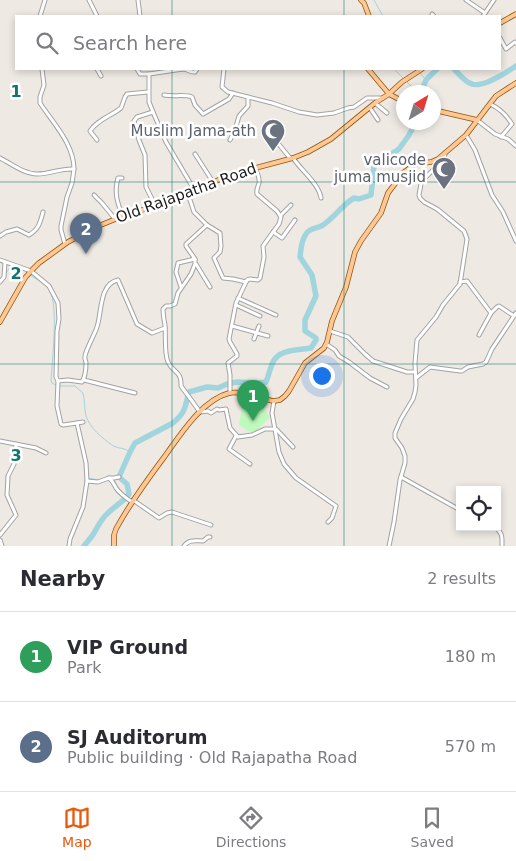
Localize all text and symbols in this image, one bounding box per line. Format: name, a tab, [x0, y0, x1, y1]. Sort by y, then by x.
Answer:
search box	[15, 15, 501, 70]
icon: search	[33, 29, 61, 57]
text: Search here	[73, 32, 187, 54]
text: 1	[10, 82, 22, 101]
north arrow	[396, 85, 441, 130]
mosque icon: Muslim Jama-ath	[260, 118, 286, 152]
place label: Muslim Jama-ath	[131, 122, 256, 140]
place label: valicode juma musjid	[333, 151, 426, 186]
mosque icon: valicode juma musjid	[431, 156, 457, 190]
street label: Old Rajapatha Road	[113, 159, 259, 227]
pin: 2	[70, 213, 102, 254]
text: 2	[10, 264, 22, 283]
your location	[309, 363, 335, 389]
pin: 1	[237, 380, 269, 421]
text: 3	[10, 446, 22, 465]
map controls	[456, 486, 501, 531]
button: locate	[456, 486, 501, 531]
text: Nearby	[20, 567, 105, 591]
text: 2 results	[427, 569, 496, 588]
text: VIP Ground	[67, 636, 188, 658]
text: 1	[30, 647, 42, 666]
text: 180 m	[445, 647, 496, 666]
text: Park	[67, 658, 102, 677]
text: SJ Auditorum	[67, 726, 208, 748]
text: 2	[30, 737, 42, 756]
text: 570 m	[445, 737, 496, 756]
text: Public building · Old Rajapatha Road	[67, 748, 357, 767]
tab: Map	[62, 804, 92, 850]
tab: Directions	[216, 804, 286, 850]
tab: Saved	[411, 804, 454, 850]

